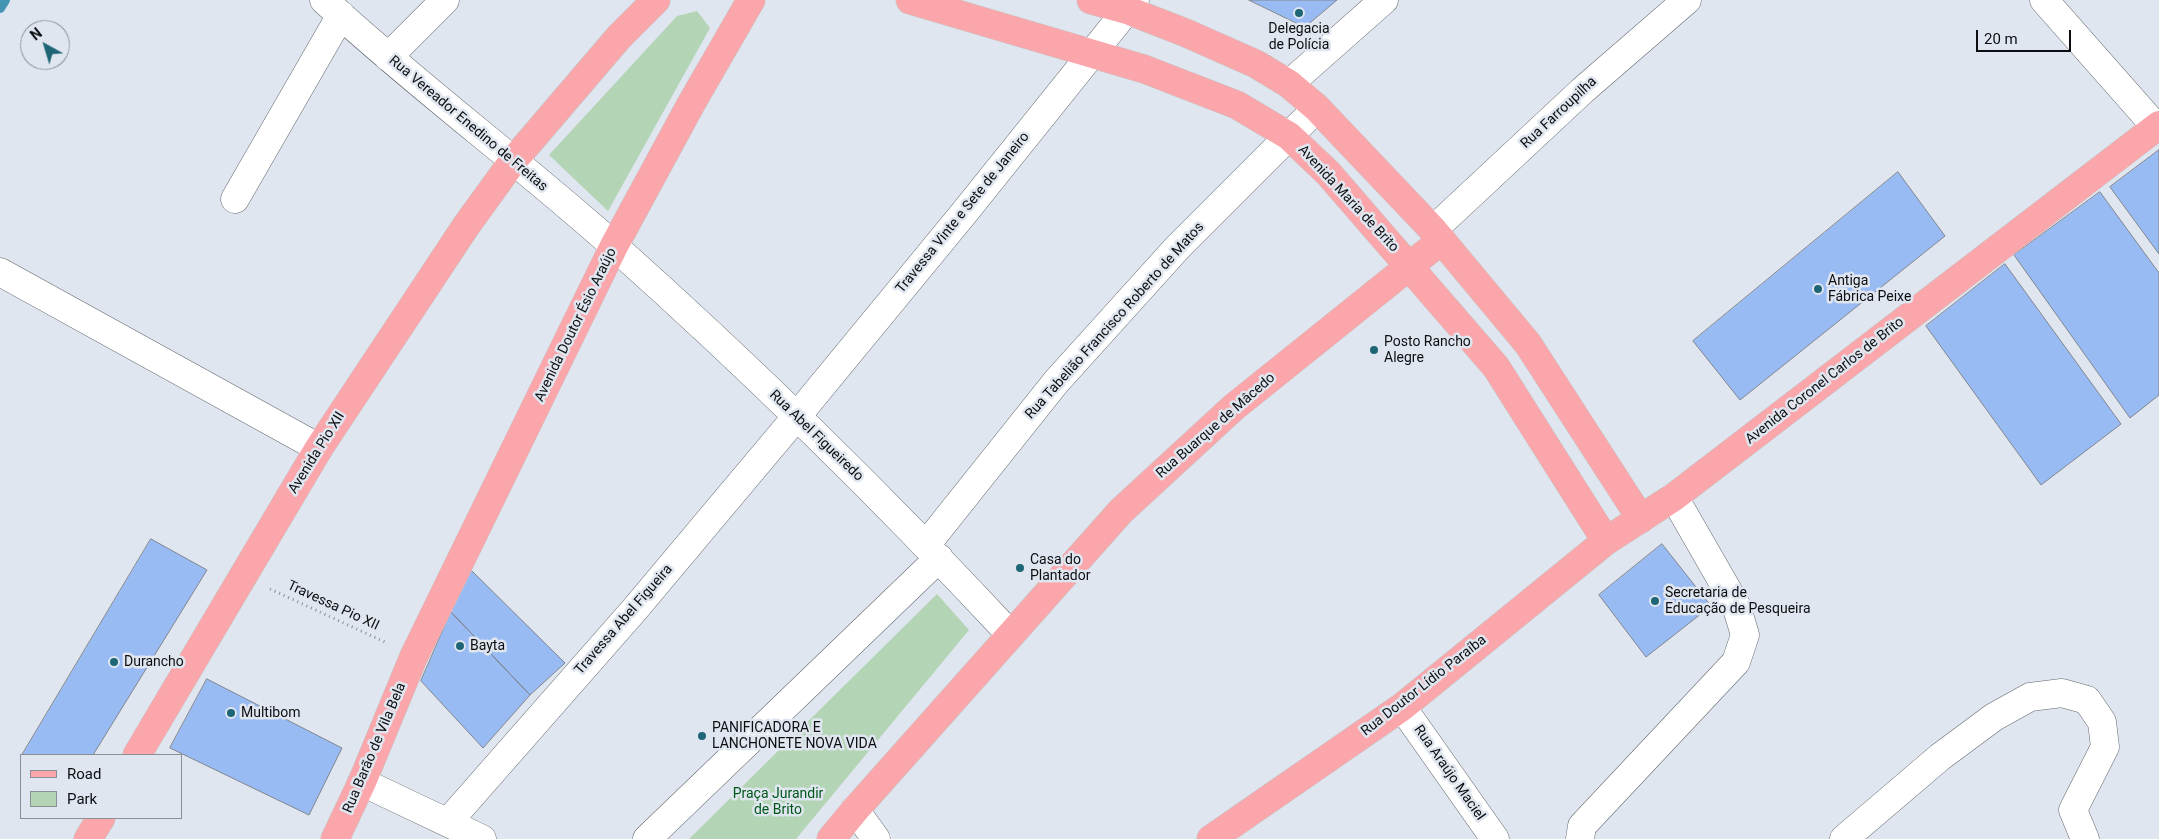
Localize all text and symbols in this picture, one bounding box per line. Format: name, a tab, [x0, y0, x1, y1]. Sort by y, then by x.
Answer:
marker: Delegacia de Polícia	[1293, 7, 1305, 19]
north arrow	[20, 20, 70, 70]
scale bar	[1979, 20, 2074, 52]
place label: Delegacia de Polícia	[1268, 21, 1330, 54]
text: N	[27, 25, 45, 43]
text: 20 m	[1984, 30, 2018, 48]
street label: Rua Vereador Enedino de Freitas	[385, 53, 551, 195]
street label: Rua Farroupilha	[1518, 74, 1600, 152]
street label: Travessa Vinte e Sete de Janeiro	[893, 129, 1033, 297]
street label: Avenida Maria de Brito	[1294, 142, 1402, 256]
street label: Rua Tabelião Francisco Roberto de Matos	[1022, 219, 1208, 423]
street label: Avenida Doutor Ésio Araújo	[531, 245, 621, 405]
place label: Antiga Fábrica Peixe	[1828, 273, 1911, 306]
marker: Antiga Fábrica Peixe	[1812, 283, 1824, 295]
street label: Avenida Coronel Carlos de Brito	[1742, 314, 1908, 448]
place label: Posto Rancho Alegre	[1384, 334, 1471, 367]
marker: Posto Rancho Alegre	[1368, 344, 1380, 356]
street label: Rua Buarque de Mâcedo	[1153, 370, 1279, 482]
street label: Rua Abel Figueiredo	[765, 387, 867, 485]
street label: Avenida Pio XII	[285, 409, 349, 497]
place label: Casa do Plantador	[1030, 552, 1090, 584]
street label: Travessa Abel Figueira	[572, 562, 676, 678]
marker: Casa do Plantador	[1014, 562, 1026, 574]
street label: Travessa Pio XII	[284, 577, 382, 635]
place label: Secretaria de Educação de Pesqueira	[1665, 585, 1811, 618]
marker: Secretaria de Educação de Pesqueira	[1649, 595, 1661, 607]
street label: Rua Doutor Lídio Paraíba	[1358, 632, 1490, 740]
place label: Bayta	[470, 638, 505, 654]
marker: Bayta	[454, 640, 466, 652]
place label: Durancho	[124, 654, 184, 670]
marker: Durancho	[108, 656, 120, 668]
street label: Rua Barão de Vila Bela	[340, 680, 410, 816]
place label: Multibom	[241, 705, 300, 721]
marker: Multibom	[225, 707, 237, 719]
place label: PANIFICADORA E LANCHONETE NOVA VIDA	[712, 720, 877, 752]
street label: Rua Araújo Maciel	[1410, 722, 1488, 824]
marker: PANIFICADORA E LANCHONETE NOVA VIDA	[696, 730, 708, 742]
legend	[20, 754, 182, 819]
text: Road	[67, 765, 101, 783]
park label: Praça Jurandir de Brito	[733, 786, 823, 819]
text: Park	[67, 790, 97, 808]

